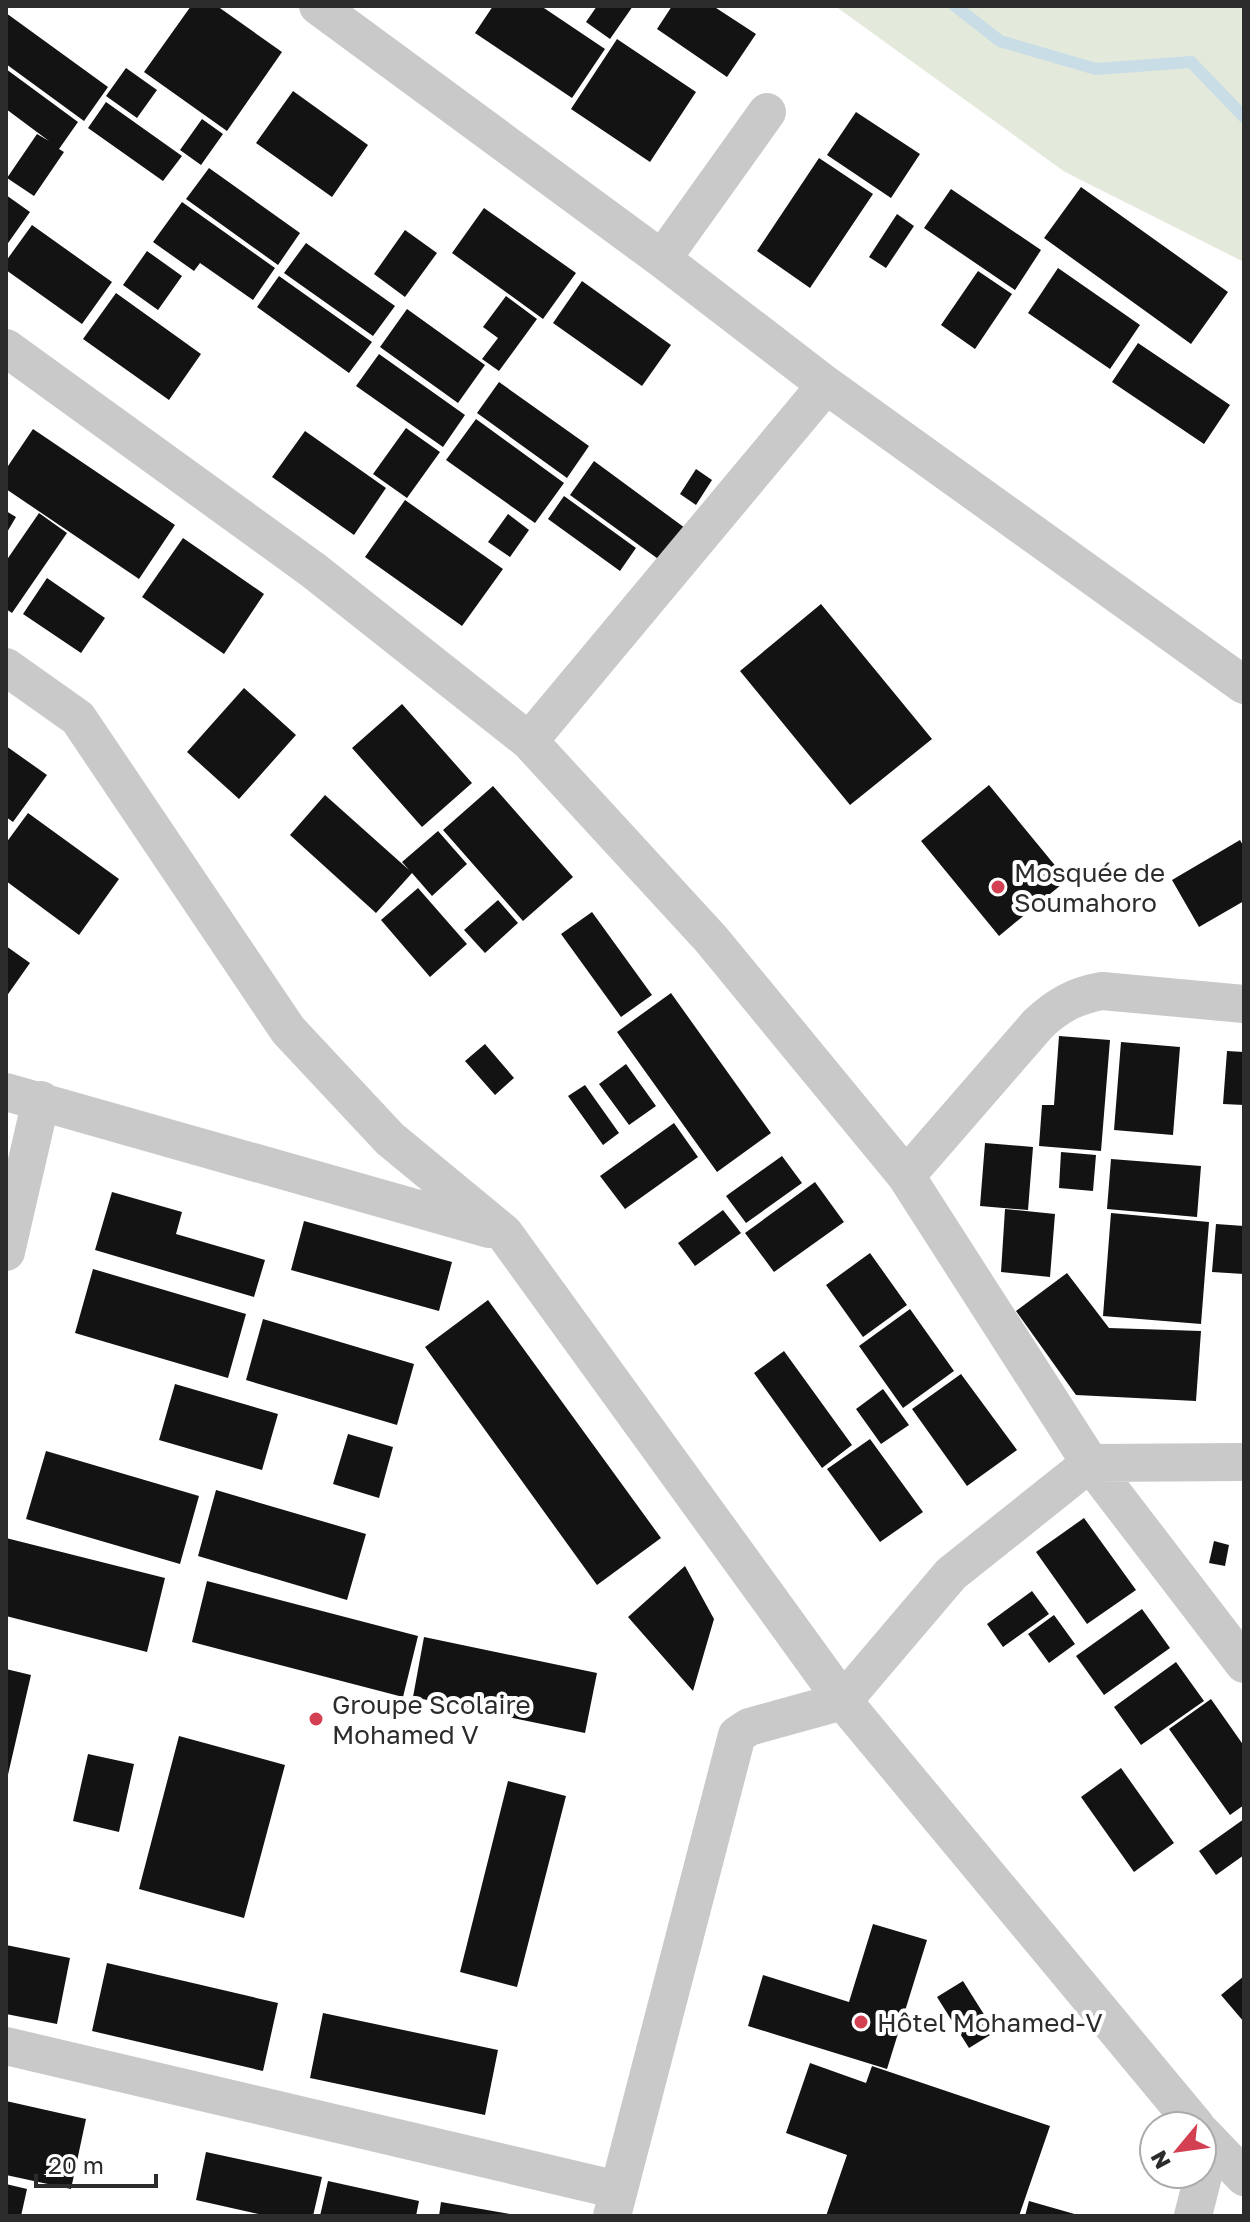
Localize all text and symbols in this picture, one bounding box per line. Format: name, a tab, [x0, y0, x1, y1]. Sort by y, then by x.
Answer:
place label: Mosquée de Soumahoro	[1014, 857, 1165, 918]
marker: Mosquée de Soumahoro	[989, 878, 1007, 896]
place label: Groupe Scolaire Mohamed V	[332, 1689, 530, 1750]
marker: Groupe Scolaire Mohamed V	[307, 1710, 325, 1728]
place label: Hôtel Mohamed-V	[877, 2007, 1103, 2038]
marker: Hôtel Mohamed-V	[852, 2013, 870, 2031]
north arrow	[1138, 2110, 1218, 2190]
scale bar	[36, 2138, 156, 2188]
text: N	[1144, 2146, 1176, 2174]
text: 20 m	[48, 2150, 104, 2179]

